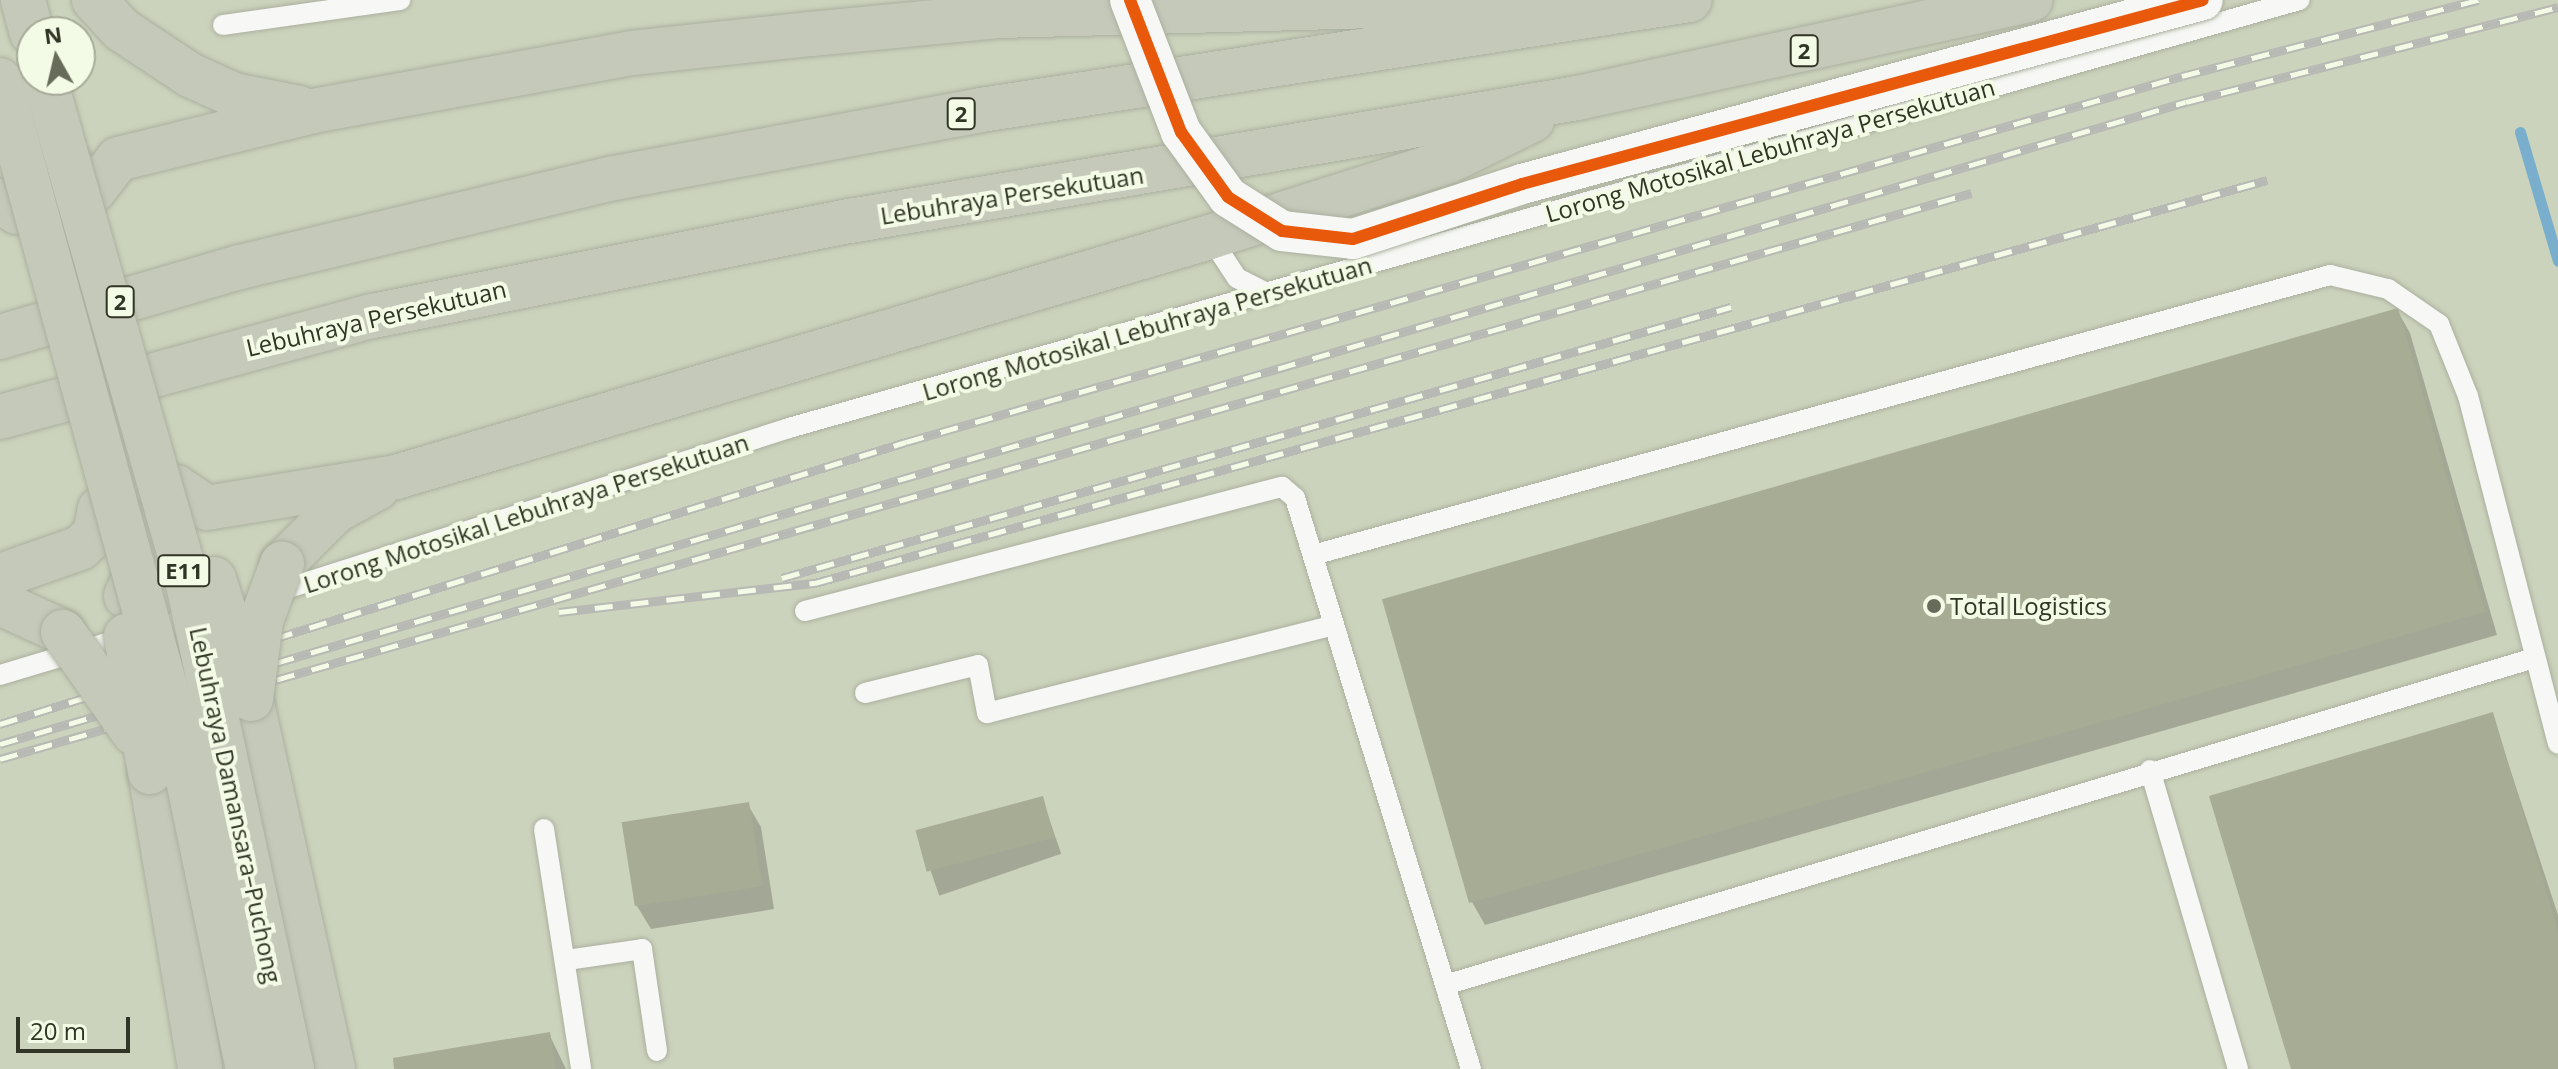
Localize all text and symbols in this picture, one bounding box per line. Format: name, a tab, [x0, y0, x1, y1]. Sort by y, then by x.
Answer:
north arrow	[16, 16, 96, 96]
text: N	[42, 18, 64, 50]
road number: 2	[1788, 33, 1820, 69]
street label: Lorong Motosikal Lebuhraya Persekutuan	[1542, 72, 1998, 228]
road number: 2	[945, 96, 977, 132]
street label: Lebuhraya Persekutuan	[878, 160, 1146, 230]
street label: Lorong Motosikal Lebuhraya Persekutuan	[919, 250, 1375, 406]
street label: Lebuhraya Persekutuan	[243, 274, 509, 362]
road number: 2	[104, 284, 136, 320]
street label: Lorong Motosikal Lebuhraya Persekutuan	[300, 427, 752, 599]
road number: E11	[156, 553, 212, 589]
place label: Total Logistics	[1950, 592, 2107, 620]
marker: Total Logistics	[1925, 597, 1943, 615]
street label: Lebuhraya Damansara–Puchong	[184, 624, 288, 986]
scale bar	[20, 1001, 134, 1051]
text: 20 m	[30, 1014, 86, 1047]

